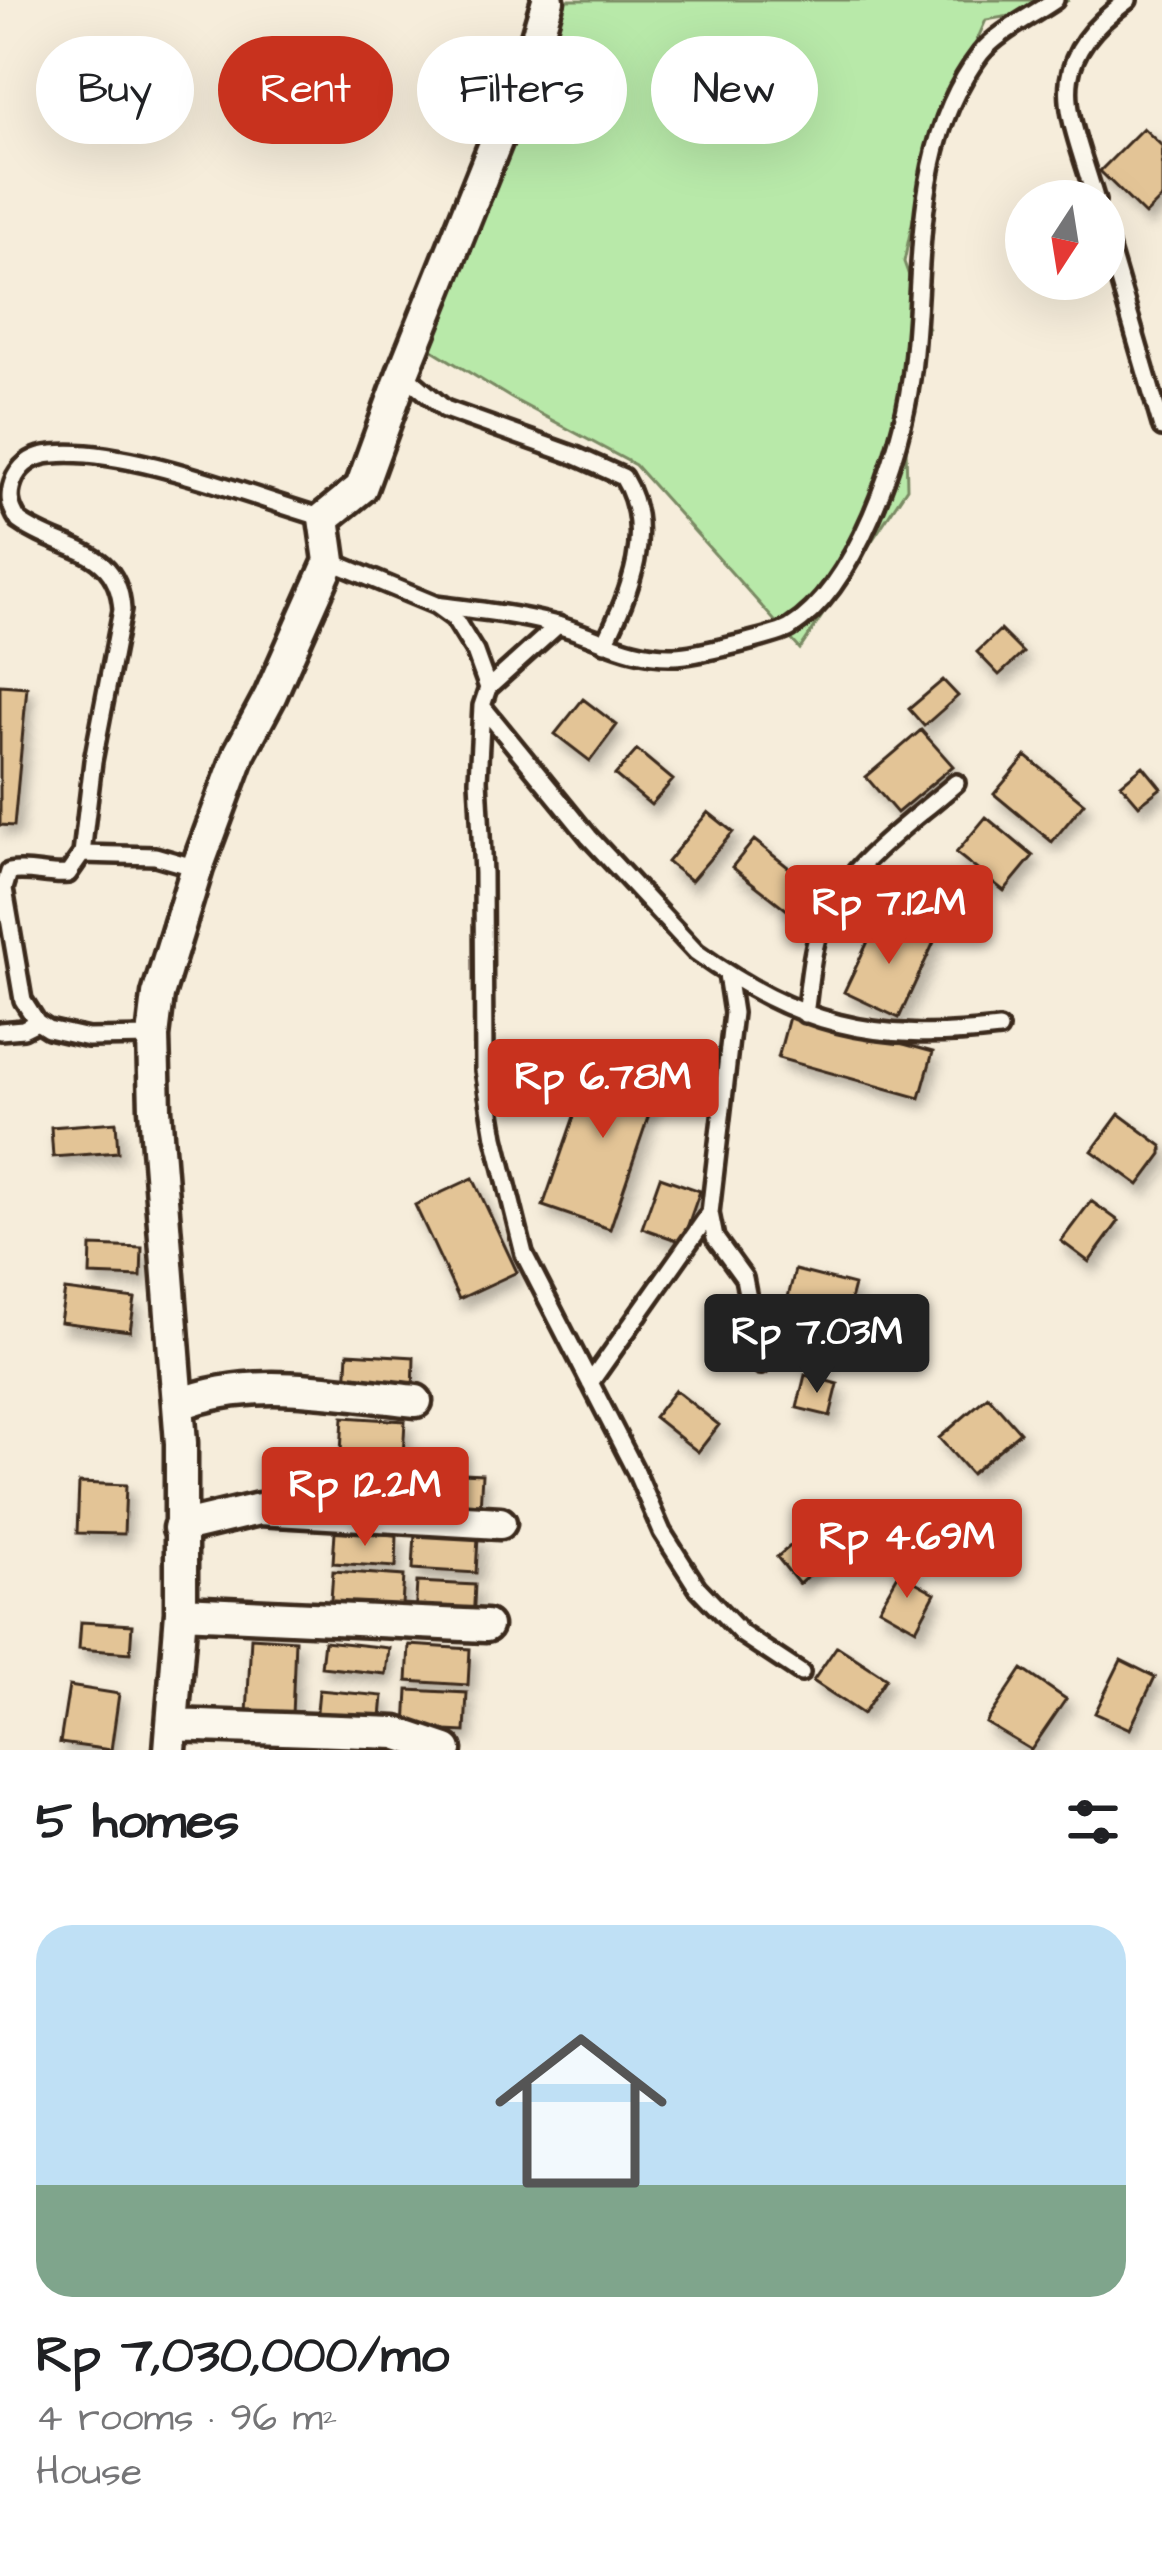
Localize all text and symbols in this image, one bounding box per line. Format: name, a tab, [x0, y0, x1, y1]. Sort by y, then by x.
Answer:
chip: Buy	[36, 36, 194, 144]
chip: Rent	[218, 36, 393, 144]
chip: Filters	[417, 36, 627, 144]
chip: New	[651, 36, 818, 144]
north arrow	[1005, 180, 1125, 300]
map controls	[1005, 180, 1125, 300]
pin: Rp 7.12M	[765, 865, 1013, 967]
text: Rp 7.12M	[812, 877, 966, 931]
pin: Rp 6.78M	[479, 1039, 727, 1141]
text: Rp 6.78M	[515, 1051, 691, 1105]
pin: Rp 7.03M	[693, 1294, 941, 1396]
text: Rp 7.03M	[731, 1306, 903, 1360]
pin: Rp 12.2M	[241, 1447, 489, 1549]
text: Rp 12.2M	[289, 1459, 441, 1513]
pin: Rp 4.69M	[783, 1499, 1031, 1601]
text: Rp 4.69M	[819, 1511, 995, 1565]
text: 5 homes	[36, 1787, 239, 1858]
icon: filters	[1060, 1789, 1126, 1855]
icon: home	[473, 2003, 689, 2219]
text: Rp 7,030,000/mo	[36, 2321, 449, 2392]
text: 4 rooms · 96 m²	[36, 2392, 337, 2446]
text: House	[36, 2446, 142, 2500]

